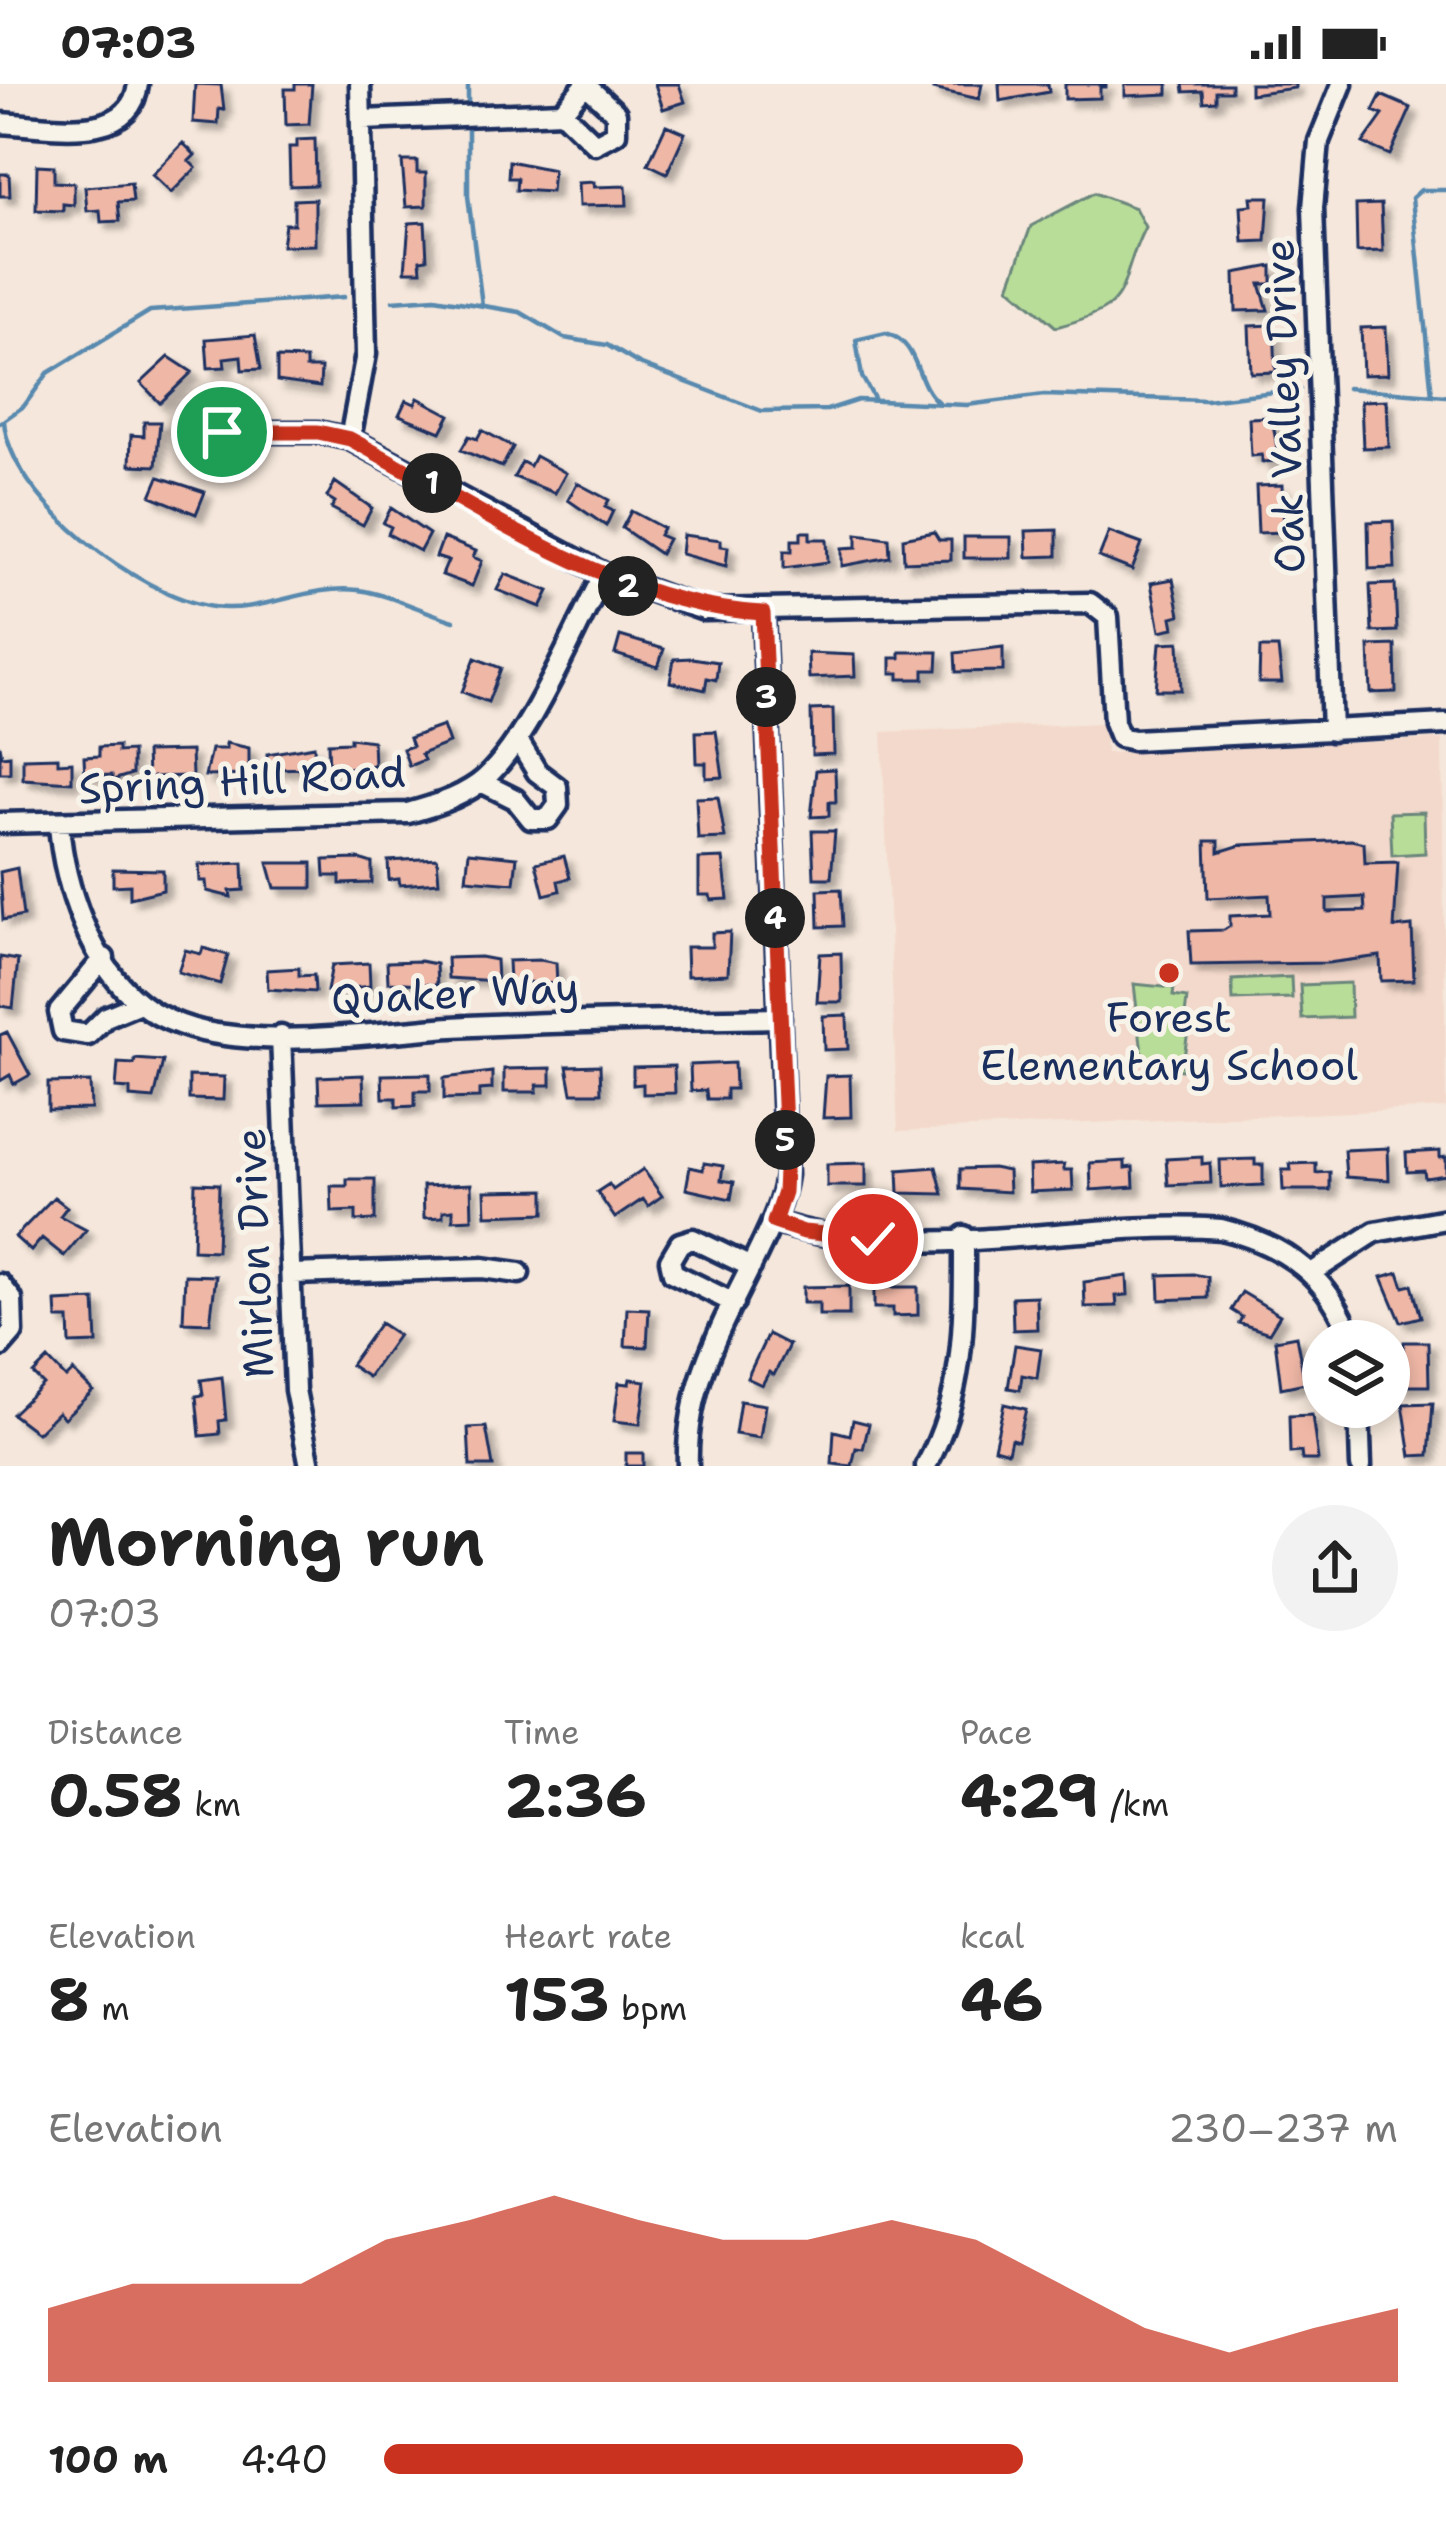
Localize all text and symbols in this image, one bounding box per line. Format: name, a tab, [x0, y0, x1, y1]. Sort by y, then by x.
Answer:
text: 07:03	[60, 12, 196, 72]
street label: Oak Valley Drive	[1250, 238, 1318, 574]
pin	[171, 381, 273, 483]
icon: arrive	[189, 399, 255, 465]
pin: 1	[402, 453, 462, 513]
text: 1	[424, 460, 440, 505]
pin: 2	[598, 556, 658, 616]
text: 2	[616, 563, 640, 608]
pin: 3	[736, 667, 796, 727]
text: 3	[754, 674, 778, 719]
street label: Spring Hill Road	[77, 743, 407, 817]
pin: 4	[745, 888, 805, 948]
text: 4	[763, 895, 787, 940]
street label: Quaker Way	[330, 959, 580, 1027]
marker: Forest Elementary School	[1156, 960, 1182, 986]
place label: Forest Elementary School	[980, 989, 1358, 1093]
pin: 5	[755, 1110, 815, 1170]
text: 5	[775, 1117, 795, 1162]
street label: Mirlon Drive	[222, 1127, 286, 1379]
pin	[822, 1188, 924, 1290]
icon: check	[840, 1206, 906, 1272]
map controls	[1302, 1320, 1410, 1428]
button: layers	[1302, 1320, 1410, 1428]
text: Morning run	[48, 1498, 484, 1586]
button: share	[1272, 1505, 1398, 1631]
text: 07:03	[48, 1587, 161, 1639]
text: Distance	[48, 1710, 183, 1755]
text: Time	[504, 1710, 580, 1755]
text: Pace	[960, 1710, 1033, 1755]
text: 0.58	[48, 1755, 183, 1835]
text: 2:36	[504, 1755, 647, 1835]
text: 4:29	[960, 1755, 1099, 1835]
text: km	[183, 1782, 241, 1827]
text: /km	[1099, 1782, 1169, 1827]
text: Elevation	[48, 1914, 196, 1959]
text: Heart rate	[504, 1914, 672, 1959]
text: kcal	[960, 1914, 1024, 1959]
text: 8	[48, 1959, 90, 2039]
text: 153	[504, 1959, 610, 2039]
text: 46	[960, 1959, 1044, 2039]
text: m	[90, 1986, 130, 2031]
text: bpm	[610, 1986, 687, 2031]
text: Elevation	[48, 2102, 223, 2154]
text: 230–237 m	[1168, 2102, 1398, 2154]
text: 100 m	[48, 2433, 168, 2485]
text: 4:40	[240, 2433, 328, 2485]

